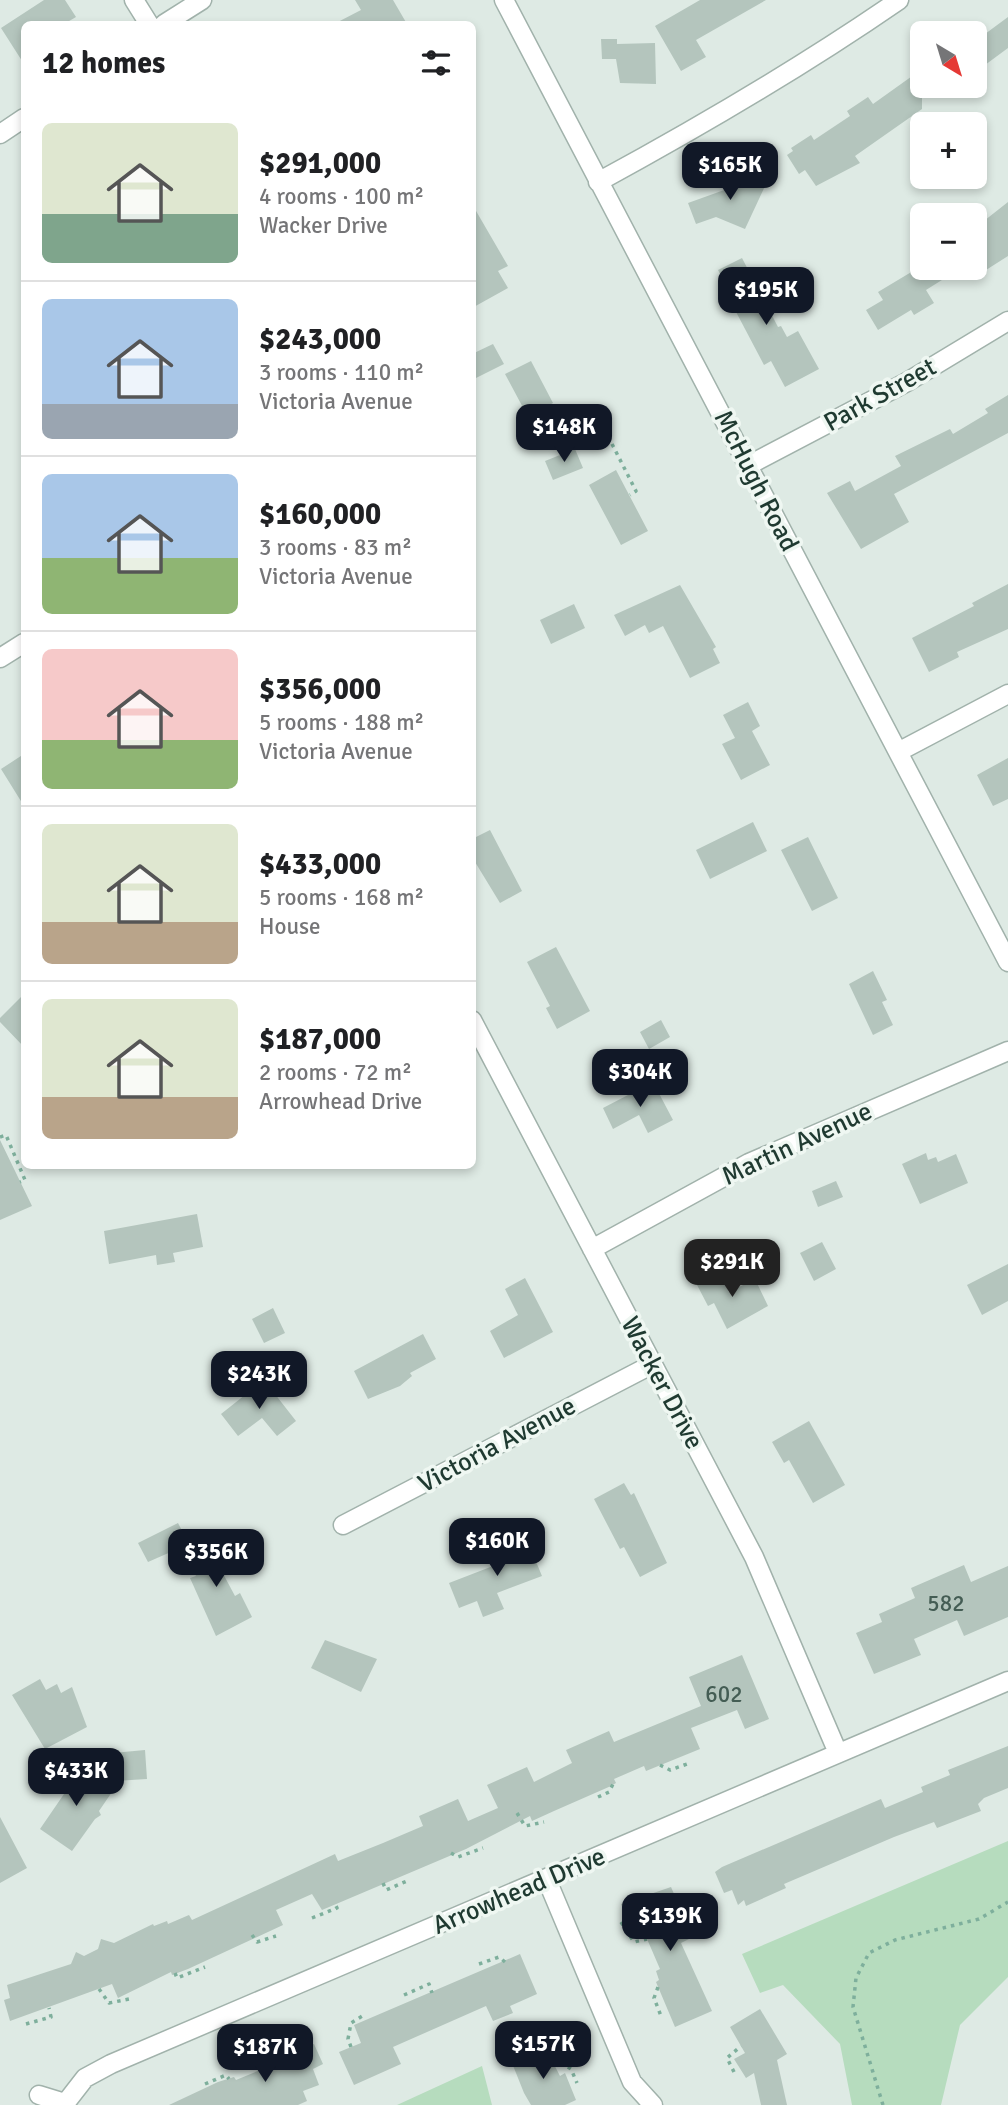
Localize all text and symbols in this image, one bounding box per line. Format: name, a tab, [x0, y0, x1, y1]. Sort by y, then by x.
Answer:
north arrow	[910, 21, 987, 98]
map controls	[910, 21, 987, 280]
icon: filters	[417, 44, 455, 82]
text: 12 homes	[42, 45, 165, 82]
button: +	[910, 112, 987, 189]
pin: $165K	[681, 142, 779, 202]
text: $291,000	[259, 145, 381, 182]
text: $165K	[698, 150, 762, 179]
icon: home	[98, 151, 182, 235]
text: 4 rooms · 100 m²	[259, 182, 424, 211]
button: −	[910, 203, 987, 280]
text: Wacker Drive	[259, 211, 388, 240]
pin: $195K	[717, 268, 815, 327]
text: $195K	[734, 275, 798, 304]
text: $243,000	[259, 321, 381, 358]
icon: home	[98, 327, 182, 411]
street label: Park Street	[818, 351, 942, 439]
text: 3 rooms · 110 m²	[259, 358, 424, 387]
text: Victoria Avenue	[259, 387, 413, 416]
pin: $148K	[515, 405, 613, 464]
street label: McHugh Road	[707, 405, 805, 557]
text: $148K	[532, 412, 596, 441]
text: $160,000	[259, 496, 381, 533]
icon: home	[98, 502, 182, 586]
text: 3 rooms · 83 m²	[259, 533, 412, 562]
text: Victoria Avenue	[259, 562, 413, 591]
text: $356,000	[259, 671, 381, 708]
icon: home	[98, 677, 182, 761]
text: 5 rooms · 188 m²	[259, 708, 424, 737]
text: Victoria Avenue	[259, 737, 413, 766]
text: $433,000	[259, 846, 381, 883]
icon: home	[98, 852, 182, 936]
text: 5 rooms · 168 m²	[259, 883, 424, 912]
text: House	[259, 912, 321, 941]
text: $187,000	[259, 1021, 381, 1058]
icon: home	[98, 1027, 182, 1111]
pin: $304K	[591, 1050, 689, 1109]
text: $304K	[608, 1057, 672, 1086]
text: 2 rooms · 72 m²	[259, 1058, 412, 1087]
text: Arrowhead Drive	[259, 1087, 422, 1116]
street label: Martin Avenue	[717, 1095, 877, 1193]
pin: $291K	[683, 1240, 781, 1299]
text: $291K	[700, 1247, 764, 1276]
street label: Wacker Drive	[614, 1311, 710, 1455]
pin: $243K	[210, 1352, 308, 1411]
text: $243K	[227, 1359, 291, 1388]
street label: Victoria Avenue	[413, 1390, 581, 1500]
pin: $160K	[448, 1518, 546, 1578]
text: $160K	[465, 1526, 529, 1555]
pin: $356K	[167, 1530, 265, 1589]
text: $356K	[184, 1537, 248, 1566]
house number: 582	[927, 1589, 965, 1618]
house number: 602	[705, 1680, 743, 1709]
pin: $433K	[27, 1748, 125, 1808]
text: $433K	[44, 1756, 108, 1785]
street label: Arrowhead Drive	[428, 1840, 610, 1942]
pin: $139K	[621, 1894, 719, 1953]
text: $139K	[638, 1901, 702, 1930]
pin: $157K	[494, 2022, 592, 2081]
pin: $187K	[216, 2024, 314, 2084]
text: $157K	[511, 2029, 575, 2058]
text: $187K	[233, 2032, 297, 2061]

